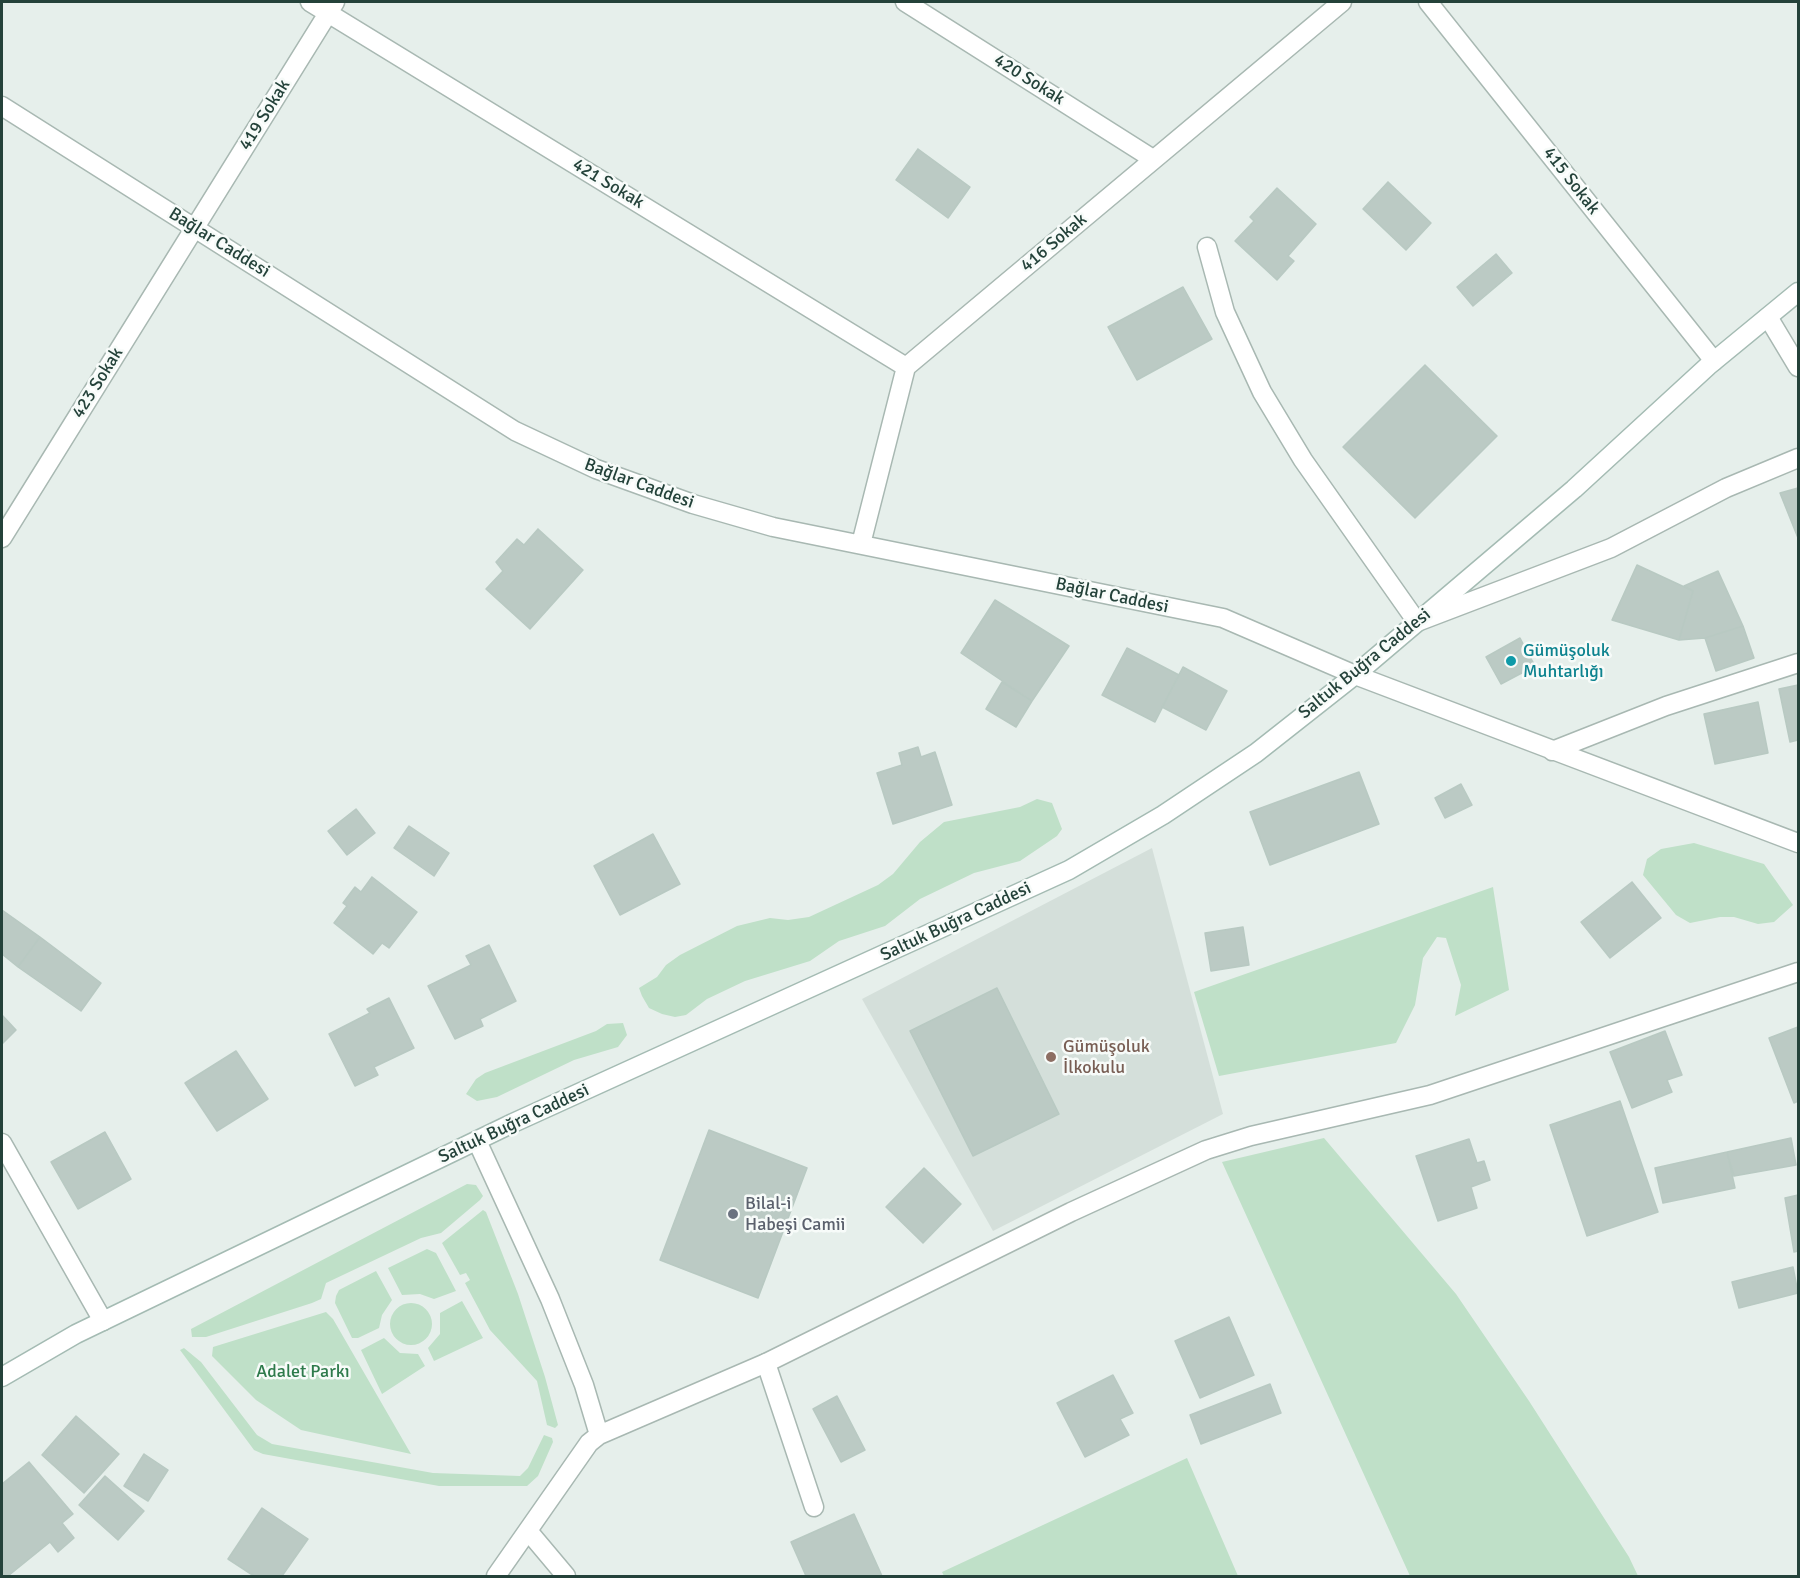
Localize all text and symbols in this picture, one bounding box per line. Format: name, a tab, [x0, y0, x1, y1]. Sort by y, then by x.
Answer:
street label: 420 Sokak	[989, 50, 1069, 110]
street label: 419 Sokak	[235, 75, 295, 155]
street label: 415 Sokak	[1538, 143, 1604, 219]
street label: 421 Sokak	[568, 154, 648, 214]
street label: Bağlar Caddesi	[164, 203, 274, 283]
street label: 416 Sokak	[1017, 209, 1091, 277]
street label: 423 Sokak	[68, 343, 128, 423]
street label: Bağlar Caddesi	[581, 454, 697, 514]
street label: Bağlar Caddesi	[1053, 573, 1171, 619]
street label: Saltuk Buğra Caddesi	[1295, 604, 1435, 724]
place label: Gümüşoluk Muhtarlığı	[1523, 640, 1610, 682]
marker: Gümüşoluk Muhtarlığı	[1504, 654, 1518, 668]
street label: Saltuk Buğra Caddesi	[877, 878, 1035, 966]
place label: Gümüşoluk İlkokulu	[1063, 1036, 1150, 1078]
marker: Gümüşoluk İlkokulu	[1044, 1050, 1058, 1064]
street label: Saltuk Buğra Caddesi	[435, 1080, 593, 1168]
place label: Bilal-i Habeşi Camii	[745, 1193, 845, 1236]
marker: Bilal-i Habeşi Camii	[726, 1207, 740, 1221]
park label: Adalet Parkı	[256, 1361, 350, 1383]

